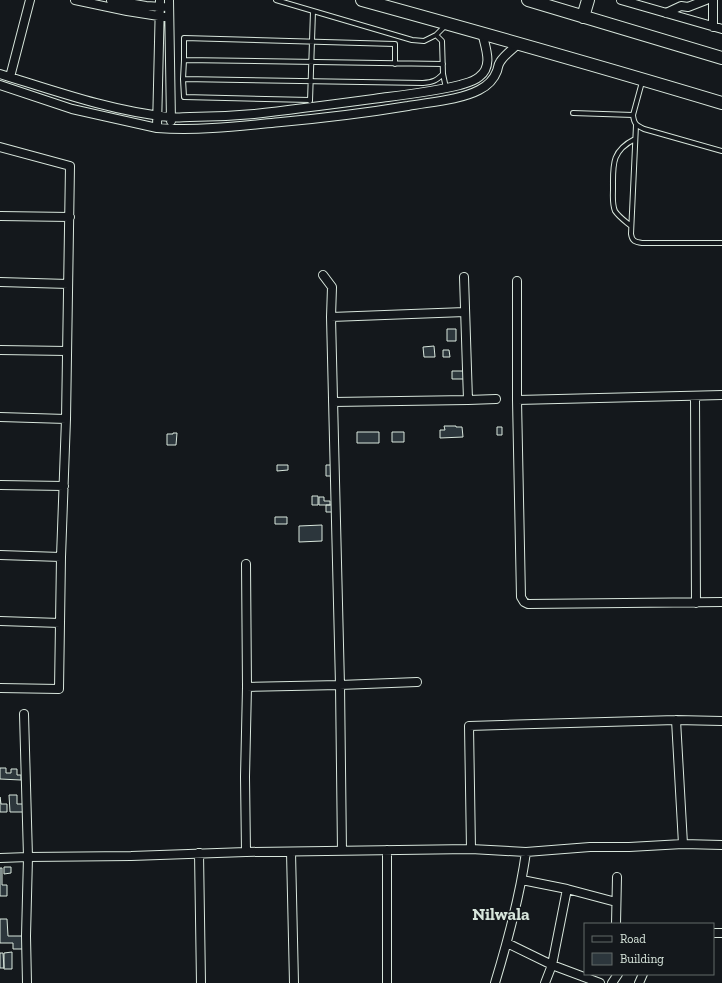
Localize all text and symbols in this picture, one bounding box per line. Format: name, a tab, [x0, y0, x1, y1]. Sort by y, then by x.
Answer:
district label: Nilwala	[472, 904, 530, 924]
legend	[584, 923, 714, 975]
text: Road	[620, 932, 646, 946]
text: Building	[620, 952, 664, 966]

